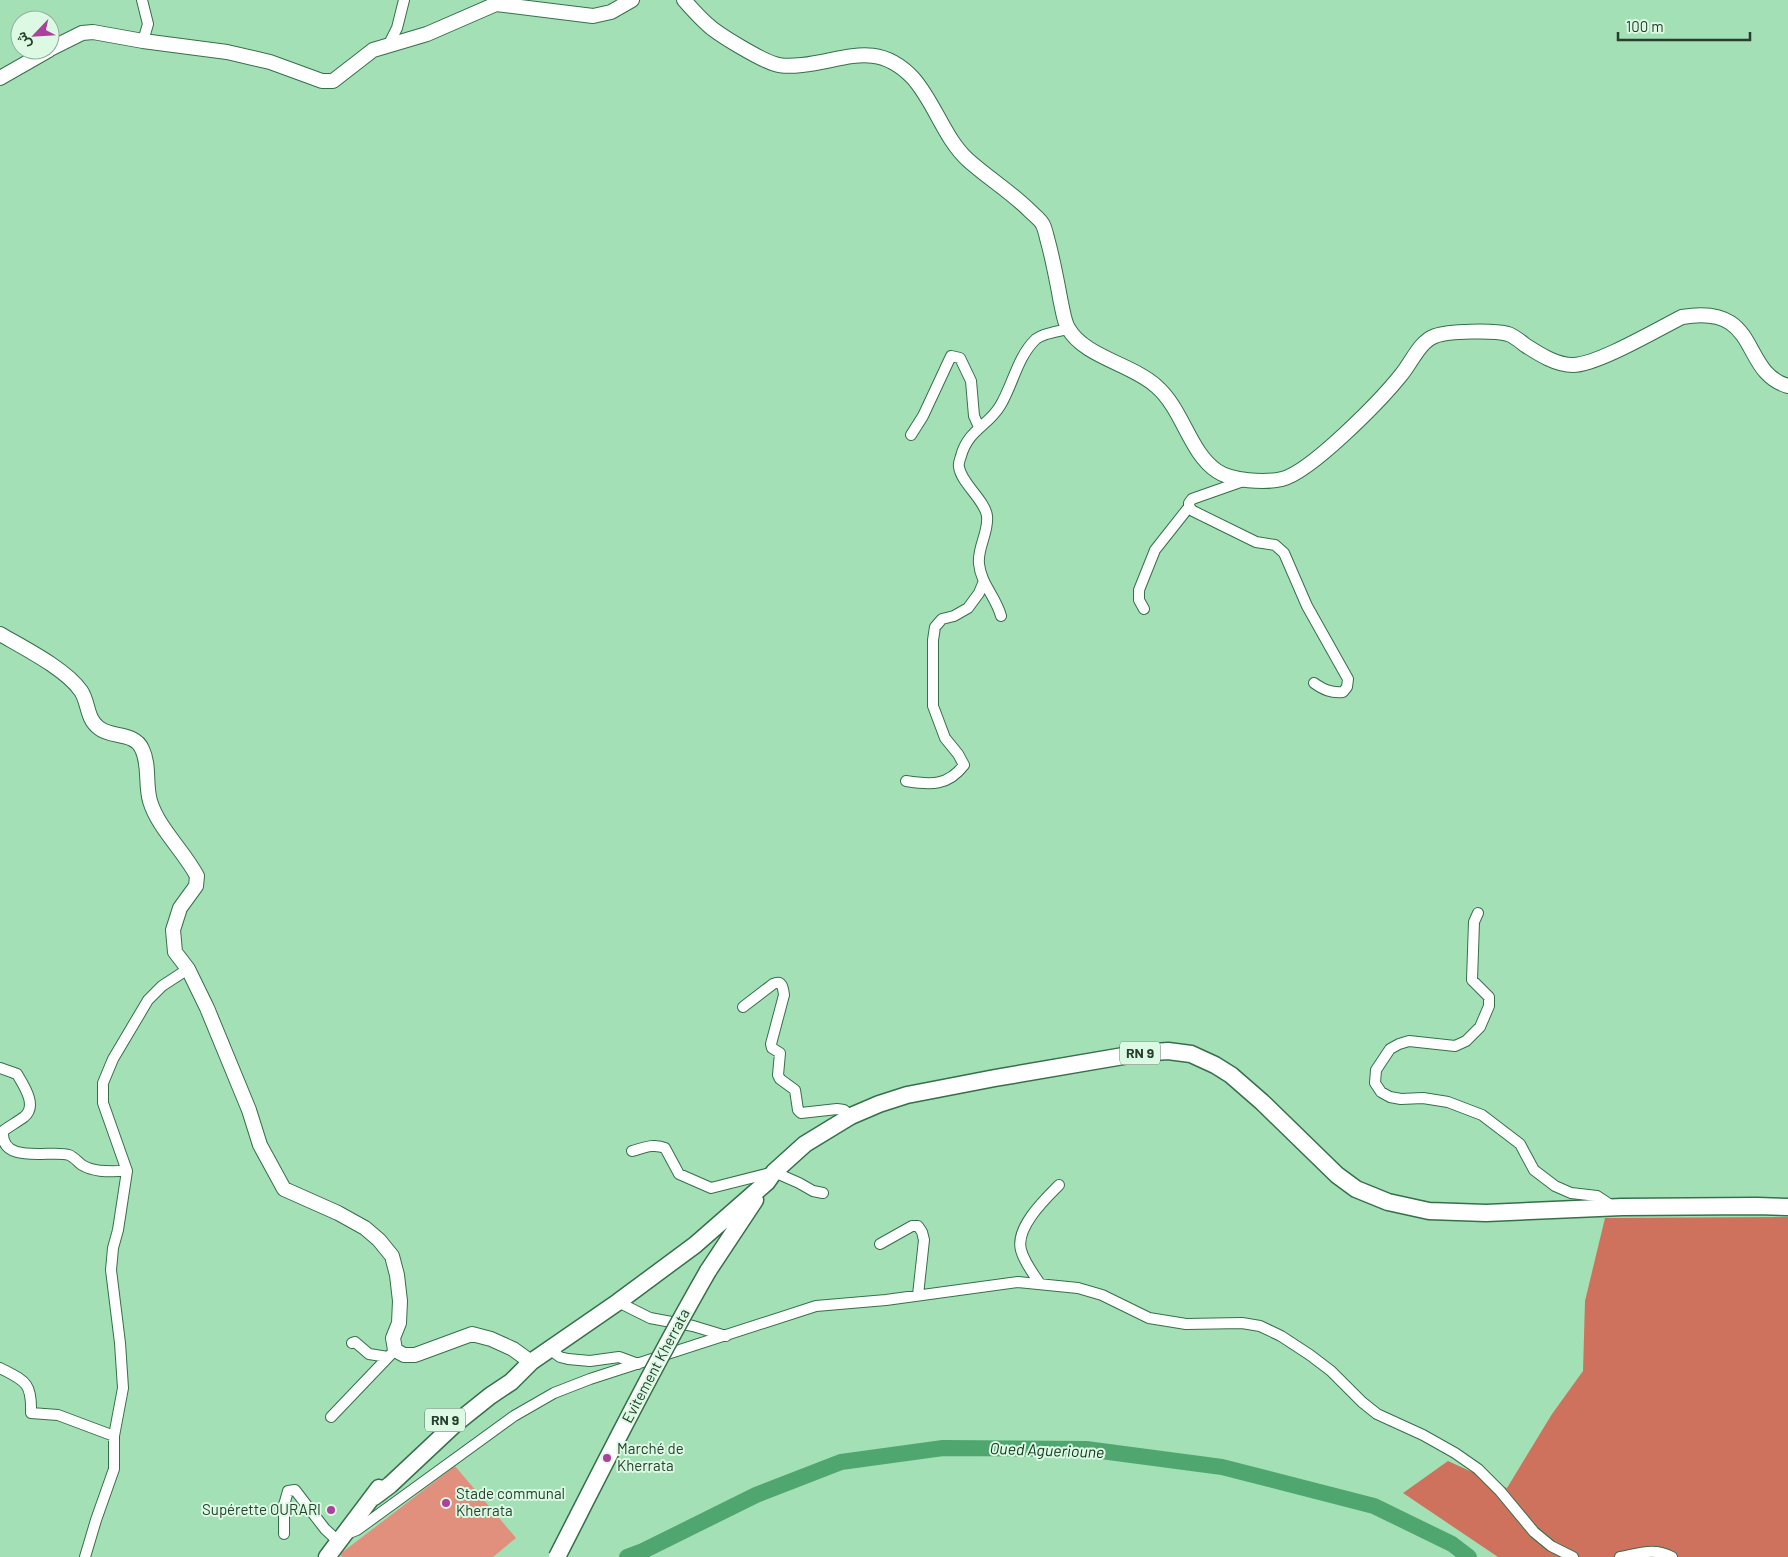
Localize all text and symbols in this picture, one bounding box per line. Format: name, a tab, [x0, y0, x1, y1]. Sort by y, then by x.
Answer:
north arrow	[10, 10, 60, 60]
scale bar	[1618, 10, 1750, 42]
text: 100 m	[1626, 17, 1664, 35]
text: ش	[11, 29, 35, 52]
road number: RN 9	[1120, 1042, 1160, 1064]
street label: Evitement Kherrata	[617, 1305, 693, 1426]
road number: RN 9	[425, 1408, 465, 1432]
water label: Oued Aguerioune	[989, 1438, 1105, 1461]
place label: Marché de Kherrata	[617, 1439, 684, 1474]
marker: Marché de Kherrata	[601, 1452, 613, 1464]
place label: Stade communal Kherrata	[456, 1484, 565, 1519]
marker: Stade communal Kherrata	[440, 1497, 452, 1509]
place label: Supérette OURARI	[202, 1500, 321, 1518]
marker: Supérette OURARI	[325, 1504, 337, 1516]

